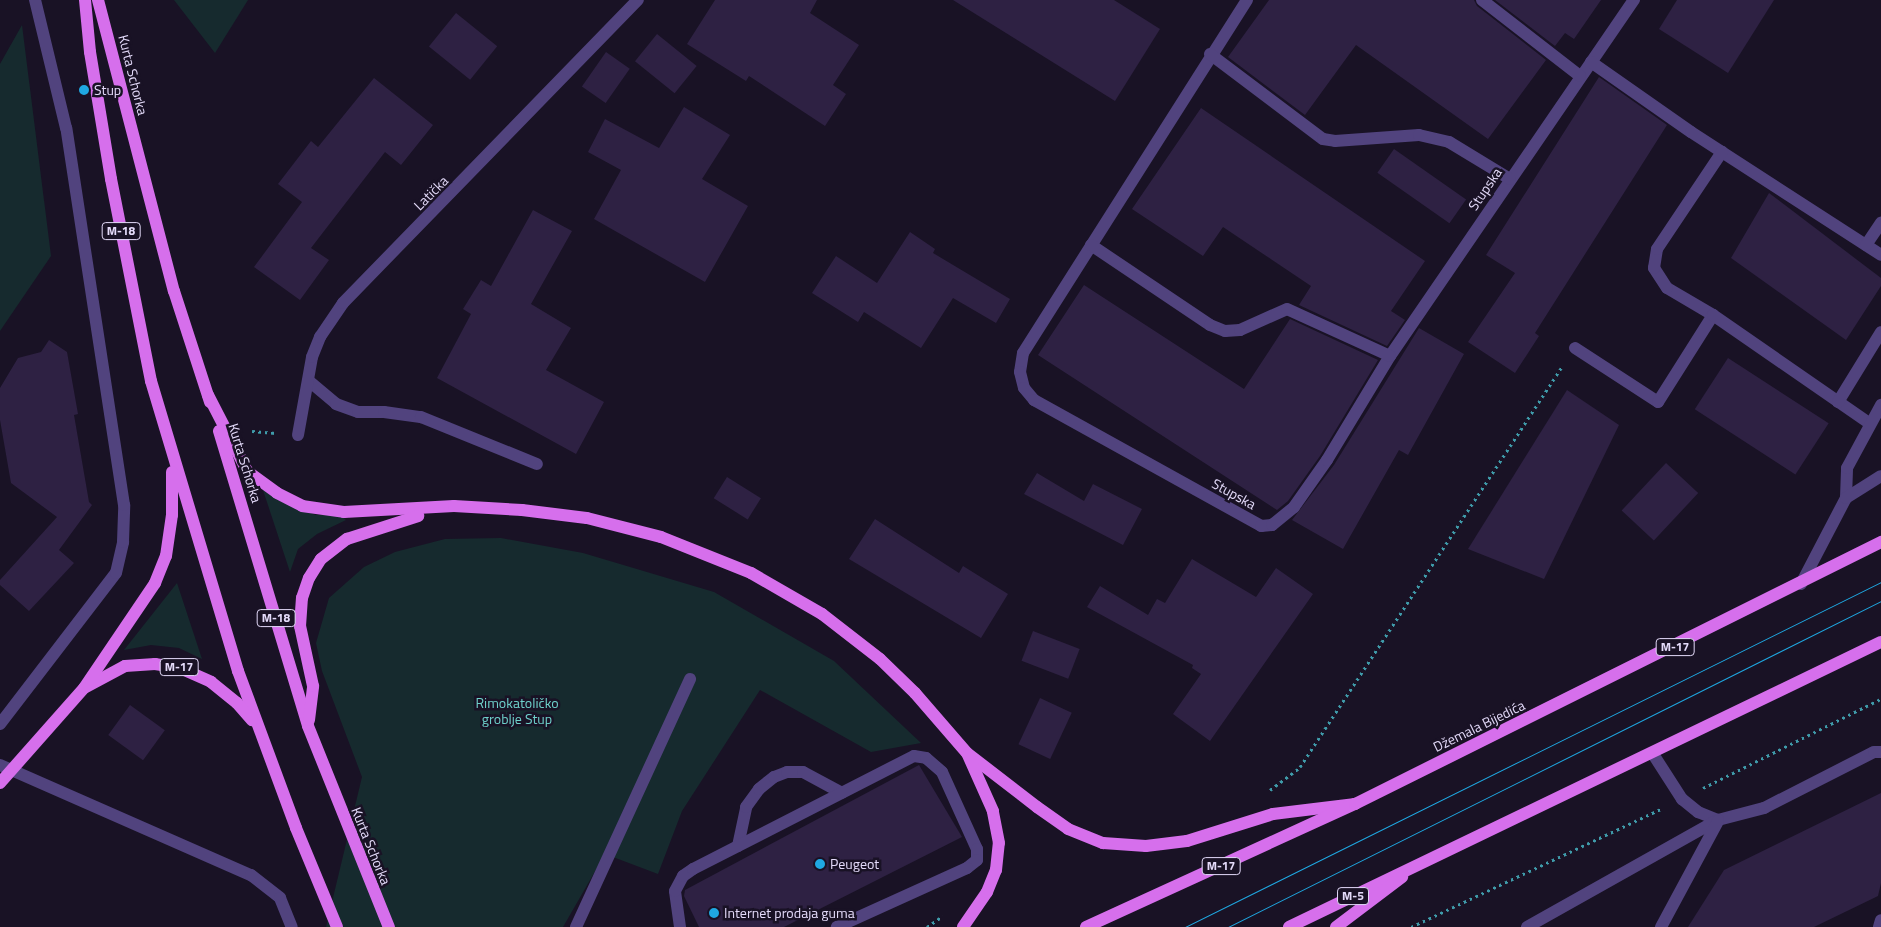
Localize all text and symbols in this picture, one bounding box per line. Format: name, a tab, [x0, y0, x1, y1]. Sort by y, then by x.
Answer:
street label: Kurta Schorka	[115, 33, 151, 117]
place label: Stup	[94, 82, 121, 98]
marker: Stup	[78, 84, 90, 96]
street label: Stupska	[1465, 165, 1505, 213]
street label: Latička	[410, 172, 452, 214]
road number: M-18	[101, 222, 141, 240]
street label: Kurta Schorka	[225, 421, 265, 505]
street label: Stupska	[1209, 475, 1259, 513]
road number: M-18	[256, 608, 296, 628]
road number: M-17	[1655, 638, 1695, 656]
road number: M-17	[159, 658, 199, 676]
park label: Rimokatoličko groblje Stup	[475, 695, 559, 728]
street label: Džemala Bijedića	[1430, 697, 1528, 755]
street label: Kurta Schorka	[348, 805, 394, 887]
place label: Peugeot	[830, 856, 879, 872]
road number: M-17	[1201, 856, 1241, 876]
marker: Peugeot	[814, 858, 826, 870]
road number: M-5	[1337, 886, 1369, 906]
place label: Internet prodaja guma	[724, 905, 855, 921]
marker: Internet prodaja guma	[708, 907, 720, 919]

